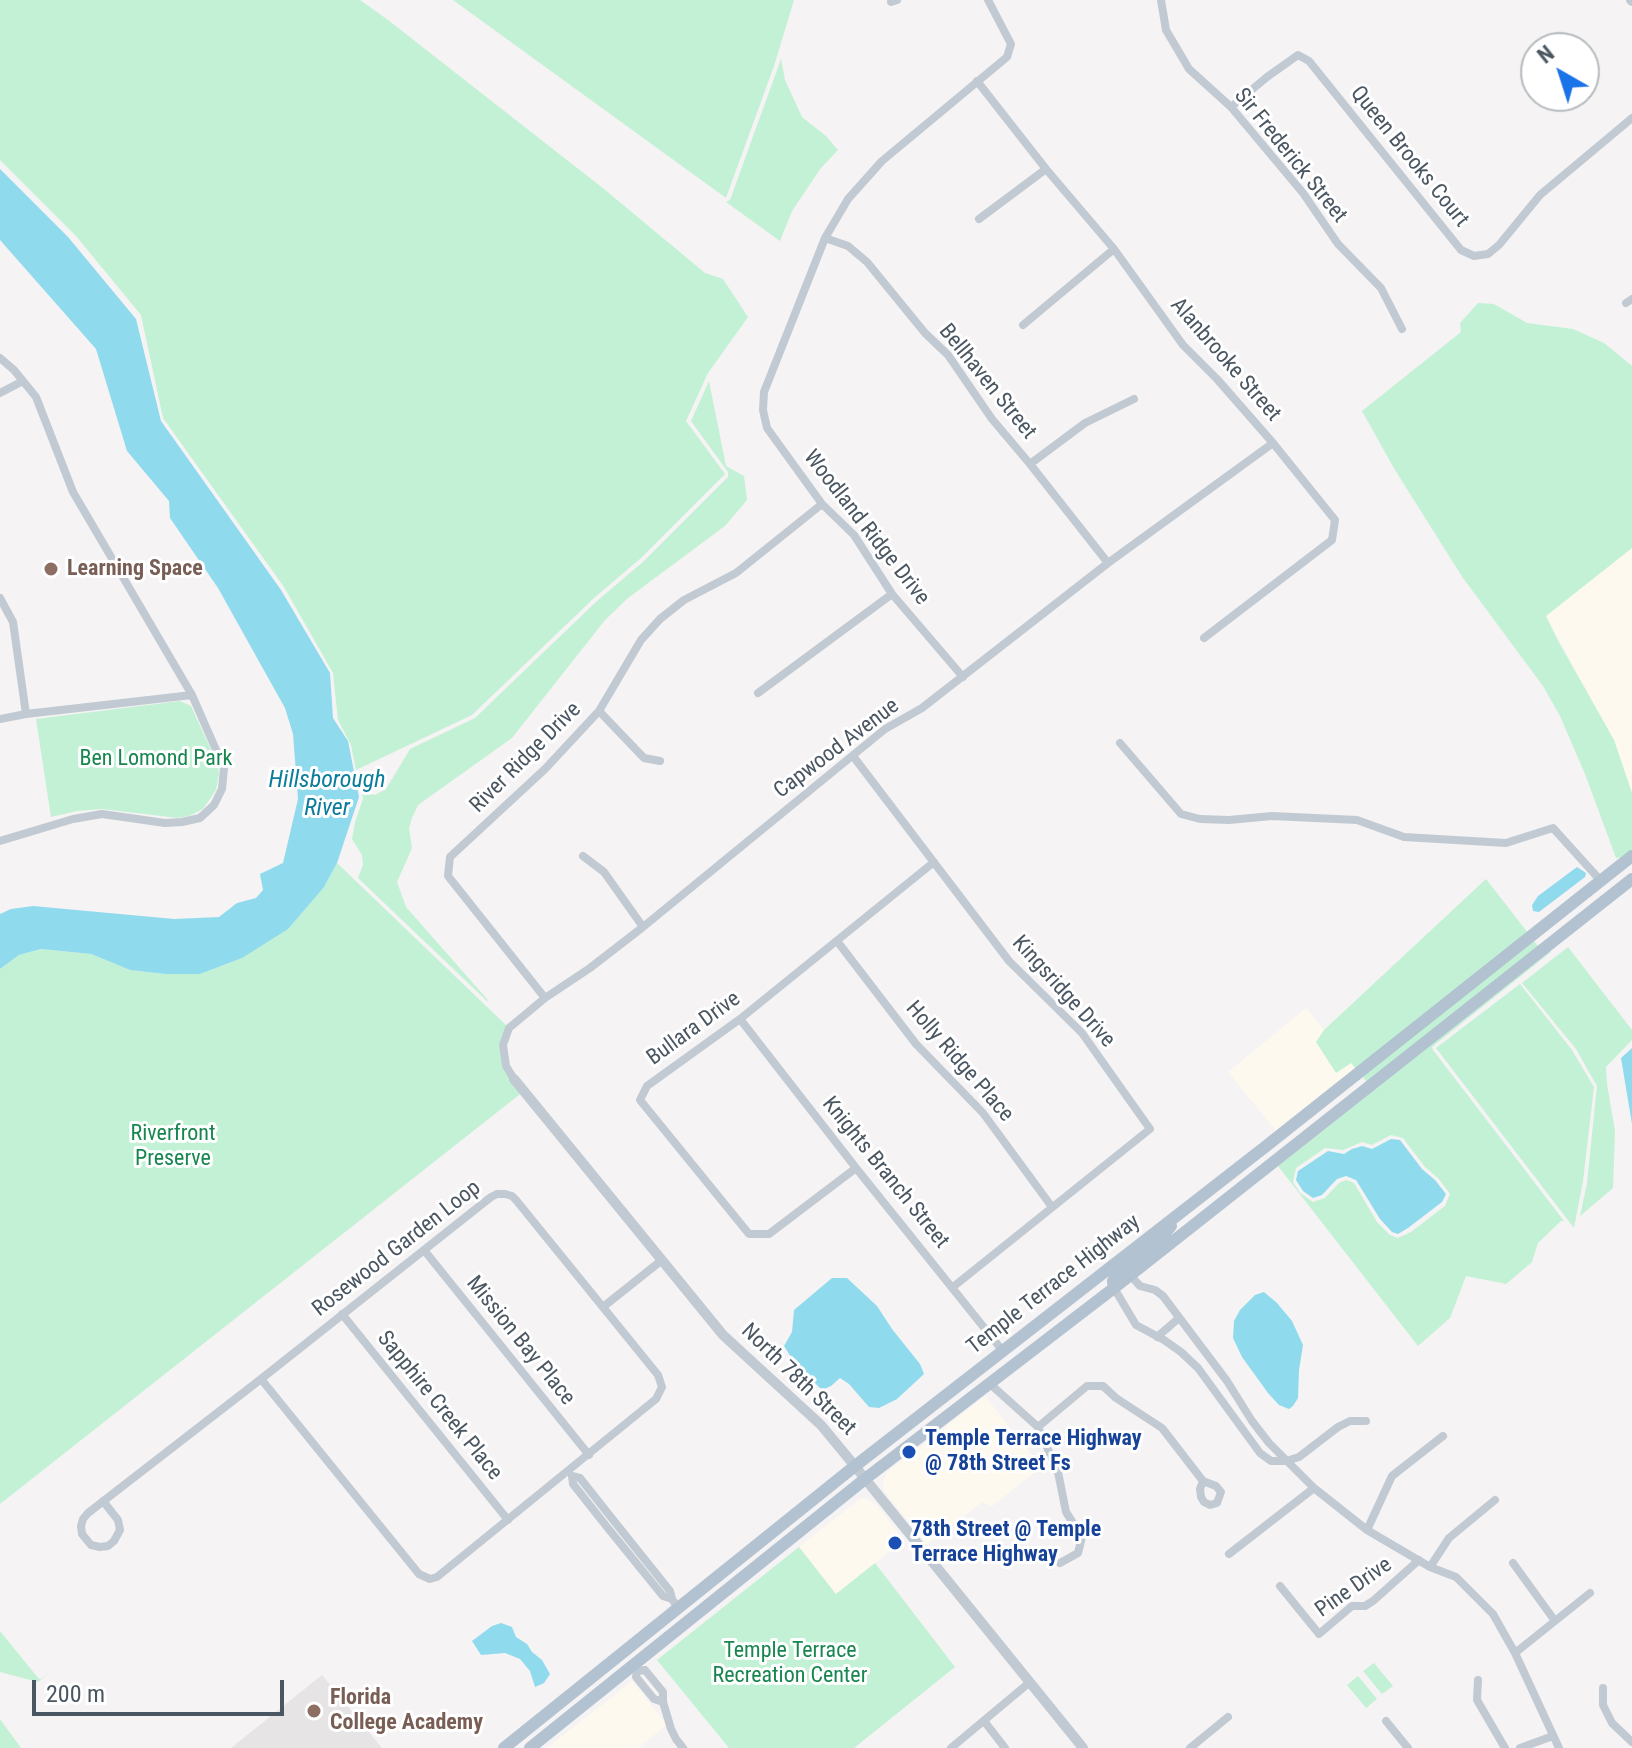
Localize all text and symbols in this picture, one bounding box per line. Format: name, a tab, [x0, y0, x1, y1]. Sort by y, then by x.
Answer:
north arrow	[1520, 32, 1600, 112]
text: N	[1533, 41, 1559, 68]
street label: Queen Brooks Court	[1344, 81, 1474, 233]
street label: Sir Frederick Street	[1228, 84, 1352, 228]
street label: Alanbrooke Street	[1164, 293, 1286, 427]
street label: Bellhaven Street	[933, 319, 1041, 445]
street label: Woodland Ridge Drive	[797, 445, 935, 611]
place label: Learning Space	[67, 556, 203, 582]
marker: Learning Space	[42, 560, 60, 578]
street label: Capwood Avenue	[769, 693, 905, 805]
street label: River Ridge Drive	[465, 697, 587, 819]
park label: Ben Lomond Park	[80, 746, 232, 772]
water label: Hillsborough River	[269, 767, 385, 823]
street label: Kingsridge Drive	[1006, 931, 1120, 1053]
street label: Bullara Drive	[642, 986, 746, 1072]
street label: Holly Ridge Place	[899, 996, 1019, 1128]
street label: Knights Branch Street	[816, 1092, 954, 1254]
park label: Riverfront Preserve	[131, 1121, 215, 1172]
street label: Rosewood Garden Loop	[308, 1175, 486, 1323]
street label: Temple Terrace Highway	[962, 1209, 1146, 1361]
street label: Mission Bay Place	[460, 1271, 580, 1411]
street label: North 78th Street	[735, 1319, 861, 1441]
street label: Sapphire Creek Place	[371, 1326, 507, 1486]
place label: Temple Terrace Highway @ 78th Street Fs	[925, 1426, 1142, 1478]
marker: Temple Terrace Highway @ 78th Street Fs	[900, 1443, 918, 1461]
place label: 78th Street @ Temple Terrace Highway	[911, 1517, 1101, 1568]
marker: 78th Street @ Temple Terrace Highway	[886, 1534, 904, 1552]
street label: Pine Drive	[1311, 1552, 1397, 1624]
park label: Temple Terrace Recreation Center	[713, 1638, 867, 1690]
scale bar	[36, 1664, 288, 1714]
text: 200 m	[46, 1680, 105, 1708]
place label: Florida College Academy	[330, 1685, 483, 1736]
marker: Florida College Academy	[305, 1702, 323, 1720]

